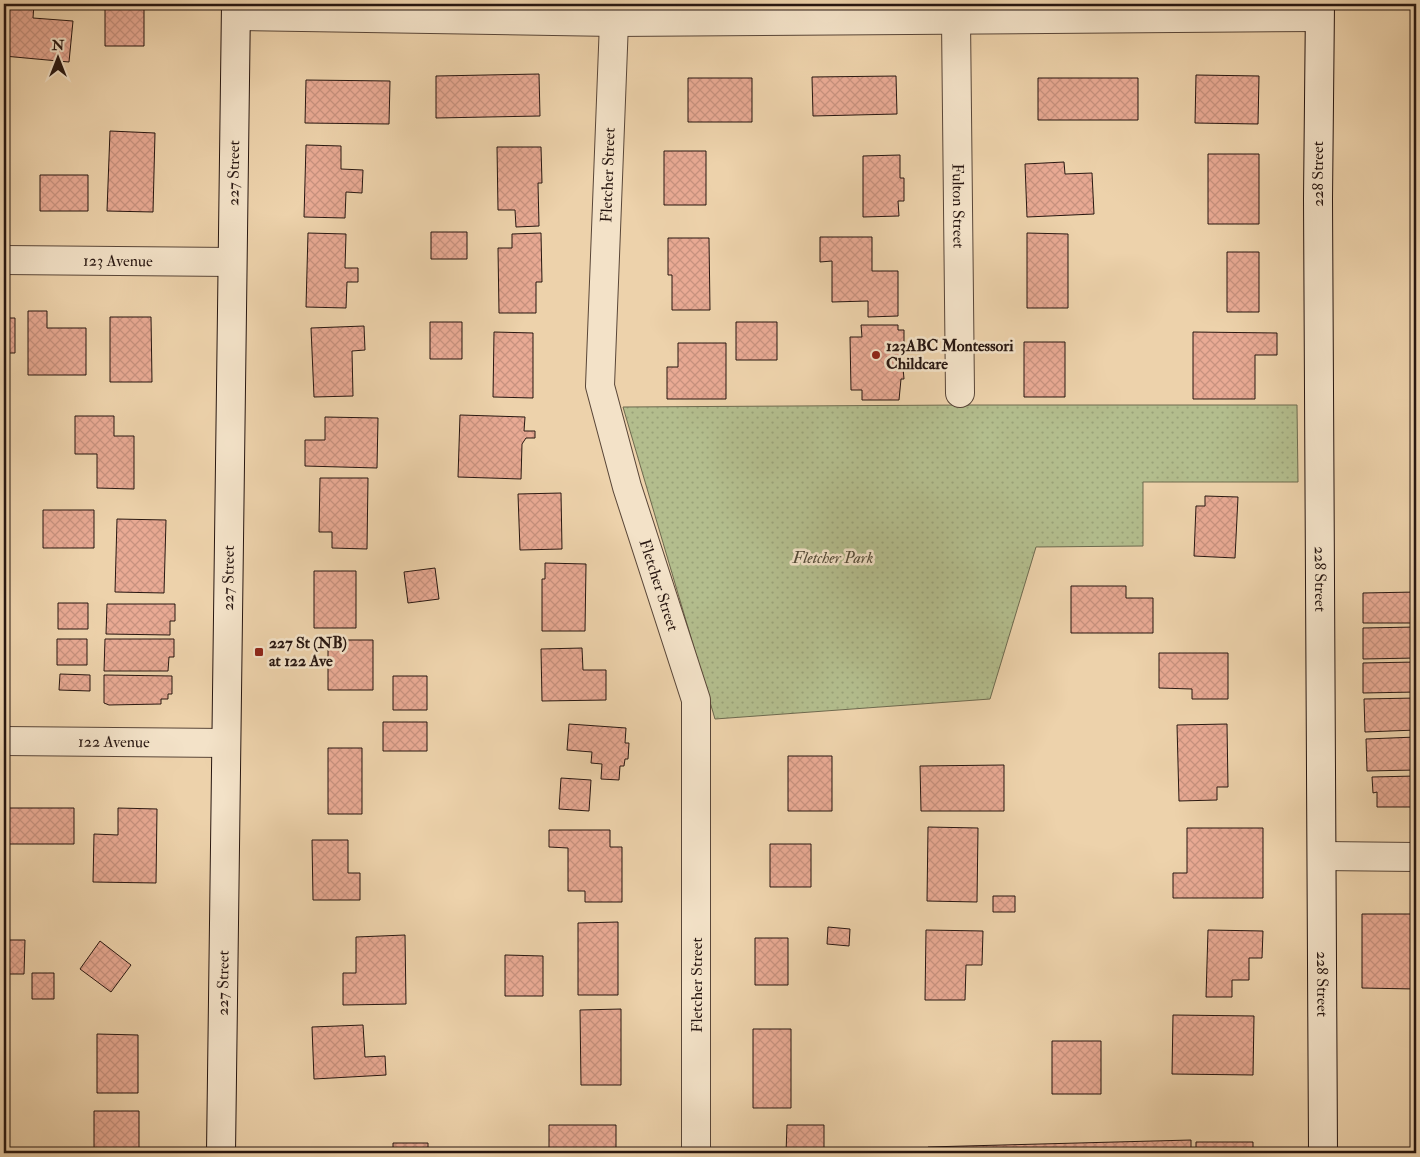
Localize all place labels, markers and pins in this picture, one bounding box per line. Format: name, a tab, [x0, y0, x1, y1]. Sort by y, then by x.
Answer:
place label: 123ABC Montessori Childcare	[886, 336, 1014, 374]
marker: 123ABC Montessori Childcare	[870, 349, 882, 361]
place label: 227 St (NB) at 122 Ave	[269, 633, 347, 671]
marker: 227 St (NB) at 122 Ave	[253, 646, 265, 658]

